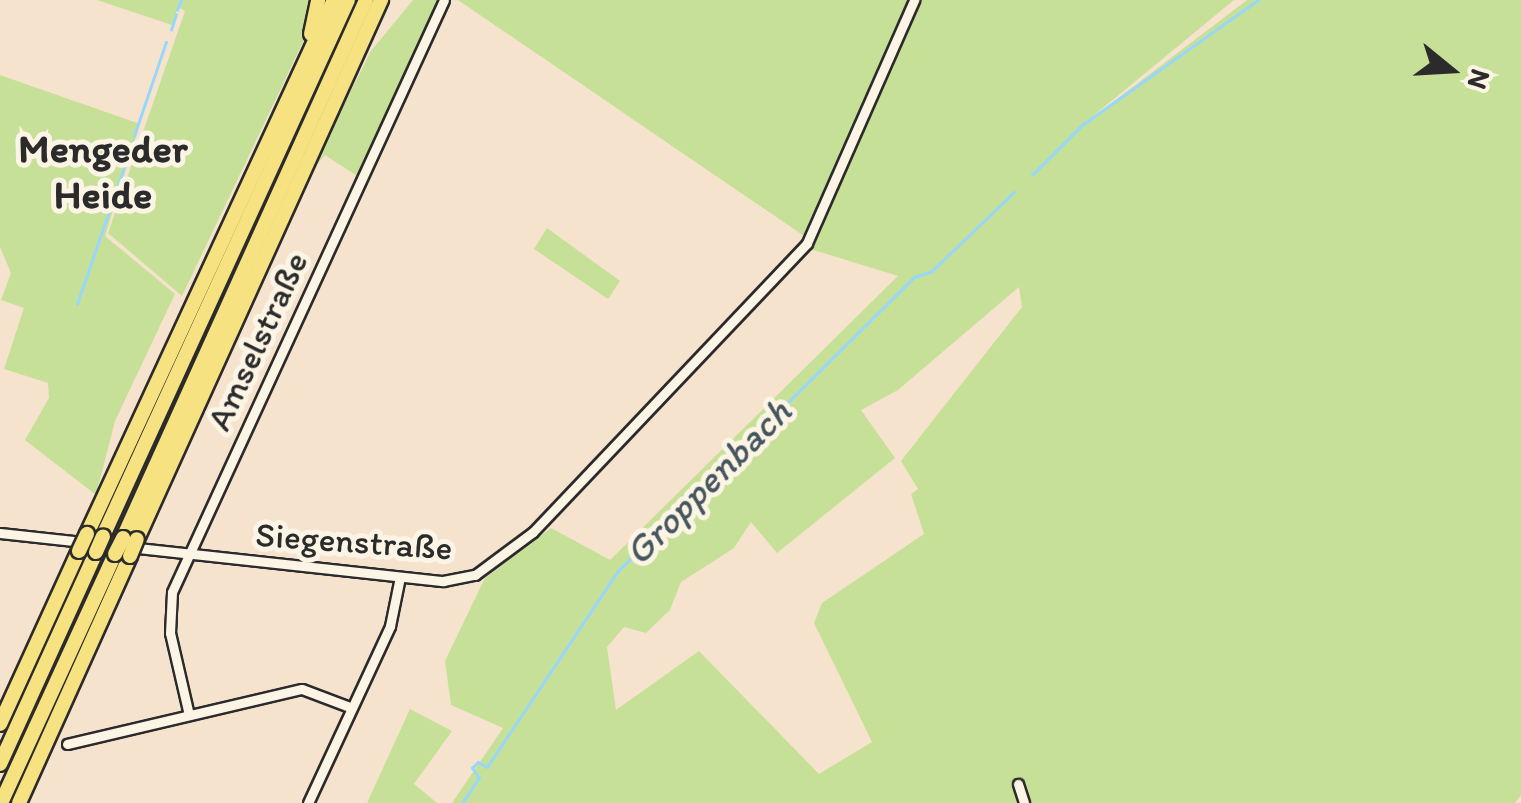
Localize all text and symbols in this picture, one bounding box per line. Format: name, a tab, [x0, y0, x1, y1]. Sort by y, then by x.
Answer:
north arrow	[1401, 20, 1501, 120]
text: N	[1460, 65, 1499, 94]
district label: Mengeder Heide	[18, 124, 188, 218]
street label: Amselstraße	[197, 245, 317, 437]
water label: Groppenbach	[615, 389, 801, 575]
street label: Siegenstraße	[254, 513, 454, 569]

